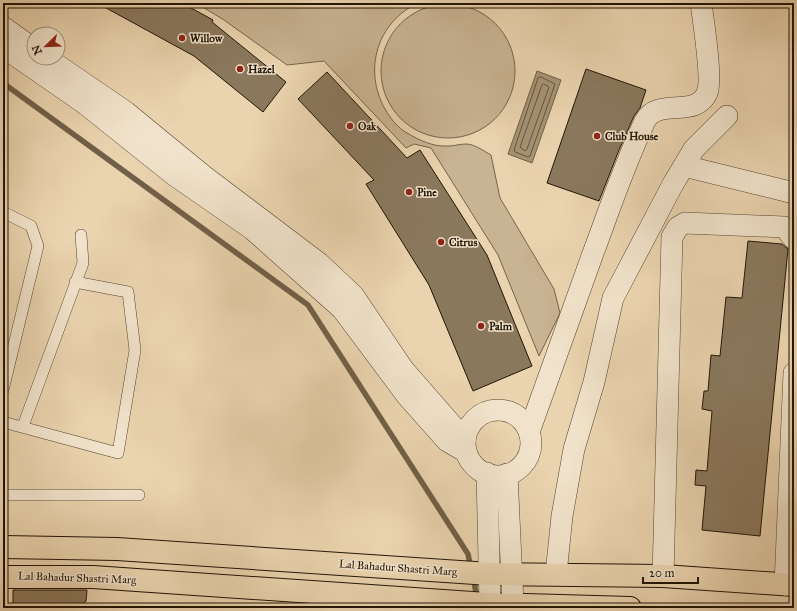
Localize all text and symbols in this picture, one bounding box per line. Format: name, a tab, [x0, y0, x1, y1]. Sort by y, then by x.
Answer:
north arrow	[26, 26, 66, 66]
place label: Willow	[190, 32, 223, 45]
marker: Willow	[177, 33, 187, 43]
text: N	[29, 42, 45, 57]
place label: Hazel	[248, 63, 276, 76]
marker: Hazel	[235, 64, 245, 74]
place label: Oak	[358, 120, 377, 133]
marker: Oak	[345, 121, 355, 131]
place label: Club House	[605, 130, 659, 143]
marker: Club House	[592, 131, 602, 141]
place label: Pine	[417, 186, 437, 199]
marker: Pine	[404, 187, 414, 197]
place label: Citrus	[449, 236, 477, 249]
marker: Citrus	[436, 237, 446, 247]
place label: Palm	[489, 320, 513, 333]
marker: Palm	[476, 321, 486, 331]
street label: Lal Bahadur Shastri Marg	[338, 557, 458, 579]
scale bar	[643, 559, 698, 585]
text: 20 m	[649, 566, 675, 580]
street label: Lal Bahadur Shastri Marg	[18, 569, 137, 587]

